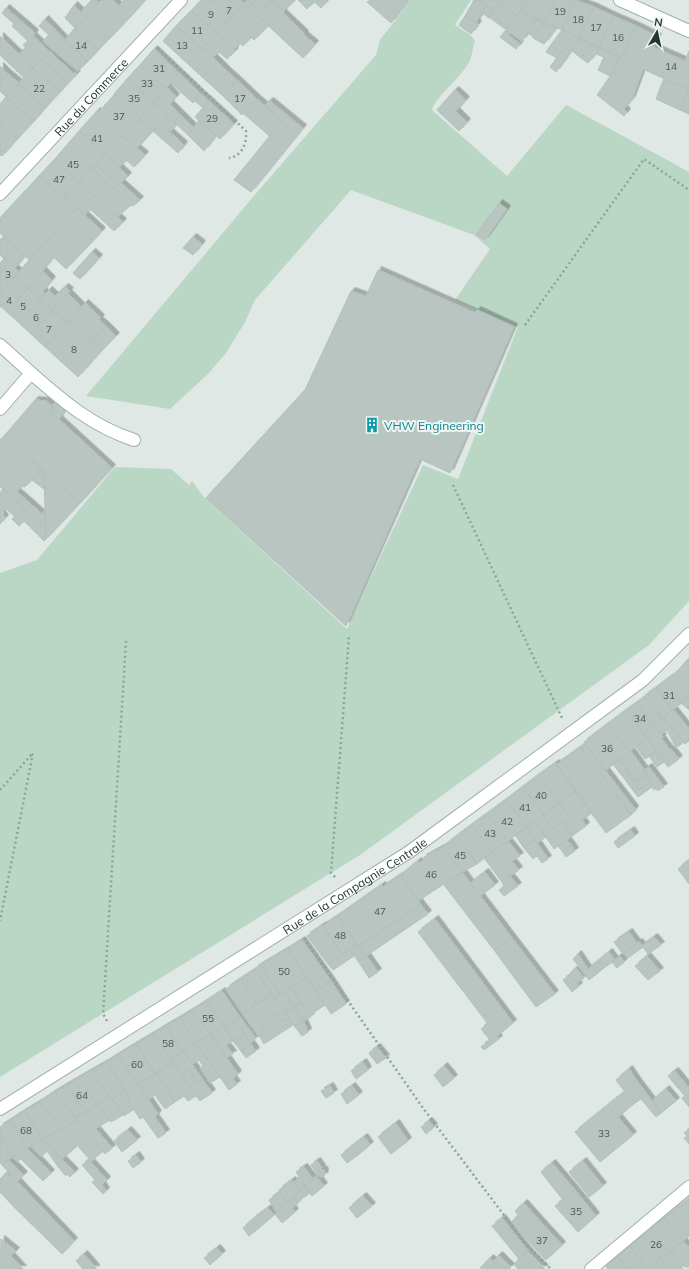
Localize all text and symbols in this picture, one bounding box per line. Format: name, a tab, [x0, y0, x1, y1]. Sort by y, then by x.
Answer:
house number: 7	[226, 4, 232, 17]
house number: 19	[554, 5, 566, 18]
house number: 9	[208, 8, 214, 21]
north arrow	[637, 12, 677, 52]
house number: 18	[572, 13, 584, 26]
text: N	[653, 15, 664, 30]
house number: 17	[590, 21, 602, 34]
house number: 11	[191, 24, 203, 37]
house number: 16	[612, 31, 624, 44]
house number: 14	[75, 39, 87, 52]
house number: 13	[176, 39, 188, 52]
street label: Rue du Commerce	[51, 55, 131, 139]
house number: 14	[665, 60, 677, 73]
house number: 31	[153, 62, 165, 75]
house number: 33	[141, 77, 153, 90]
house number: 22	[33, 82, 45, 95]
house number: 35	[128, 92, 140, 105]
house number: 17	[234, 92, 246, 105]
house number: 37	[113, 110, 125, 123]
house number: 29	[206, 112, 218, 125]
house number: 41	[91, 132, 103, 145]
house number: 45	[67, 158, 79, 171]
house number: 47	[53, 173, 65, 186]
house number: 3	[5, 268, 11, 281]
house number: 4	[6, 294, 12, 307]
house number: 5	[20, 300, 26, 313]
house number: 6	[33, 311, 39, 324]
house number: 7	[46, 323, 52, 336]
house number: 8	[71, 343, 77, 356]
building icon: VHW Engineering	[363, 416, 381, 434]
place label: VHW Engineering	[384, 418, 484, 433]
house number: 31	[663, 689, 675, 702]
house number: 34	[634, 712, 646, 725]
house number: 36	[601, 742, 613, 755]
house number: 40	[535, 789, 547, 802]
house number: 41	[519, 801, 531, 814]
house number: 42	[501, 815, 513, 828]
house number: 43	[484, 827, 496, 840]
street label: Rue de la Compagnie Centrale	[280, 834, 429, 937]
house number: 45	[454, 849, 466, 862]
house number: 46	[425, 868, 437, 881]
house number: 47	[374, 905, 386, 918]
house number: 48	[334, 929, 346, 942]
house number: 50	[278, 965, 290, 978]
house number: 55	[202, 1012, 214, 1025]
house number: 58	[162, 1037, 174, 1050]
house number: 60	[131, 1058, 143, 1071]
house number: 64	[76, 1089, 88, 1102]
house number: 68	[20, 1124, 32, 1137]
house number: 33	[598, 1127, 610, 1140]
house number: 35	[570, 1205, 582, 1218]
house number: 37	[536, 1234, 548, 1247]
house number: 26	[650, 1238, 662, 1251]

